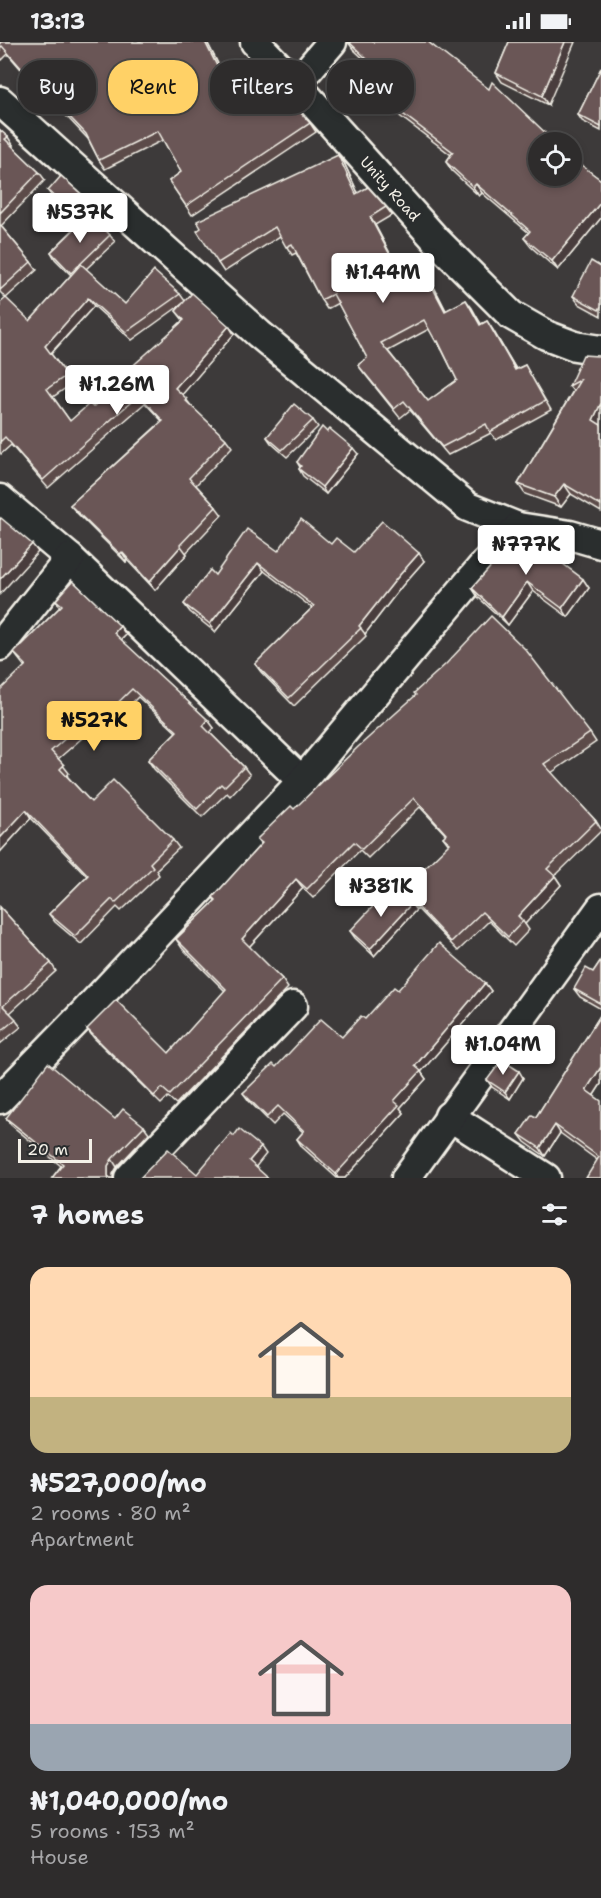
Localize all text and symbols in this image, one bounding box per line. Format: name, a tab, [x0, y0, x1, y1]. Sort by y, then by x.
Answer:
text: 13:13	[30, 7, 85, 36]
chip: Buy	[18, 60, 96, 114]
chip: Rent	[108, 60, 198, 114]
chip: Filters	[210, 60, 315, 114]
chip: New	[327, 60, 414, 114]
map controls	[528, 132, 582, 186]
button: locate	[528, 132, 582, 186]
street label: Unity Road	[356, 152, 425, 226]
pin: ₦537K	[38, 193, 122, 244]
text: ₦537K	[46, 199, 114, 225]
pin: ₦1.44M	[334, 253, 432, 304]
text: ₦1.44M	[345, 259, 421, 285]
pin: ₦1.26M	[68, 365, 166, 416]
text: ₦1.26M	[79, 371, 155, 397]
pin: ₦777K	[484, 525, 568, 576]
text: ₦777K	[492, 531, 560, 557]
pin: ₦527K	[52, 701, 136, 752]
text: ₦527K	[61, 707, 127, 733]
pin: ₦381K	[339, 867, 423, 918]
text: ₦381K	[349, 873, 413, 899]
pin: ₦1.04M	[454, 1025, 552, 1076]
text: ₦1.04M	[465, 1031, 541, 1057]
scale bar	[18, 1136, 92, 1164]
text: 20 m	[27, 1139, 68, 1160]
text: 7 homes	[30, 1197, 144, 1232]
icon: filters	[538, 1198, 571, 1231]
icon: home	[247, 1306, 355, 1414]
text: ₦527,000/mo	[30, 1465, 207, 1500]
text: 2 rooms · 80 m²	[30, 1500, 191, 1526]
text: Apartment	[30, 1526, 134, 1552]
icon: home	[247, 1624, 355, 1732]
text: ₦1,040,000/mo	[30, 1783, 228, 1818]
text: 5 rooms · 153 m²	[30, 1818, 195, 1844]
text: House	[30, 1844, 89, 1870]

